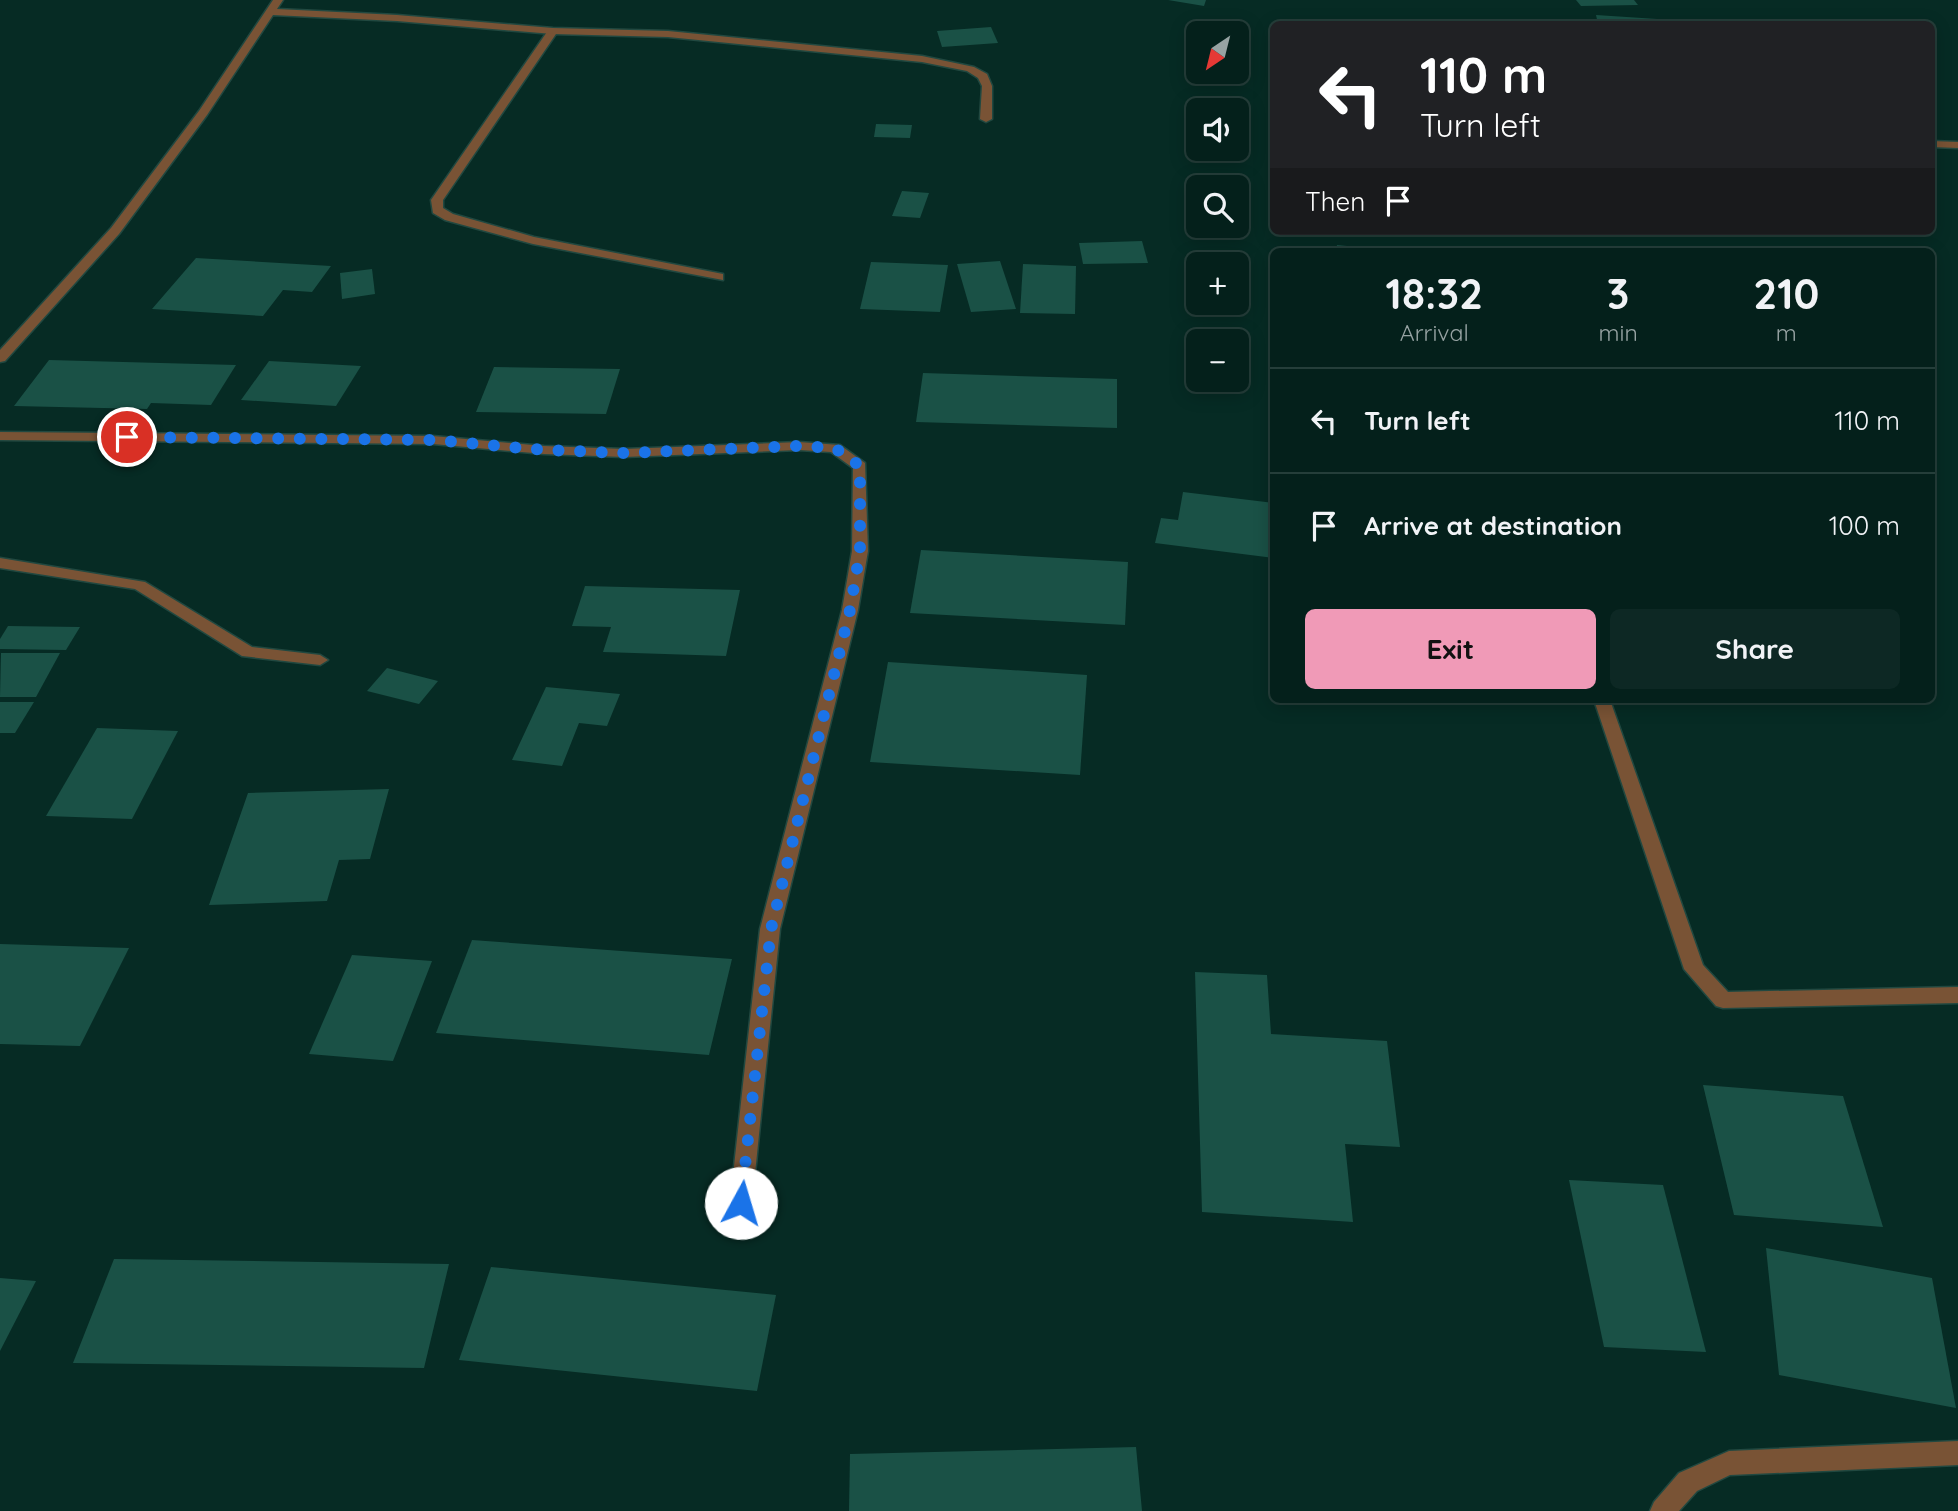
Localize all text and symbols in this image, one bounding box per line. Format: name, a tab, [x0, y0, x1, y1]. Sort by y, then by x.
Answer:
north arrow	[1186, 21, 1250, 84]
map controls	[1186, 21, 1249, 392]
text: 110 m	[1420, 44, 1547, 105]
icon: left	[1305, 49, 1396, 140]
button: sound	[1186, 98, 1249, 161]
text: Turn left	[1420, 105, 1541, 145]
button: search	[1186, 175, 1249, 238]
icon: arrive	[1379, 182, 1417, 220]
text: Then	[1305, 185, 1365, 218]
button: +	[1186, 252, 1249, 315]
text: 18:32	[1386, 267, 1483, 320]
text: 3	[1607, 267, 1629, 320]
text: 210	[1753, 267, 1819, 320]
text: Arrival	[1400, 318, 1469, 347]
text: min	[1599, 318, 1638, 347]
text: m	[1776, 318, 1797, 347]
button: −	[1186, 329, 1249, 392]
icon: left	[1305, 402, 1343, 440]
text: Turn left	[1364, 404, 1471, 437]
text: 110 m	[1834, 404, 1900, 437]
pin	[97, 407, 157, 467]
icon: arrive	[108, 418, 146, 456]
icon: arrive	[1305, 507, 1343, 545]
text: Arrive at destination	[1364, 509, 1622, 542]
text: 100 m	[1829, 509, 1900, 542]
button: Exit	[1305, 609, 1596, 689]
button: Share	[1610, 609, 1900, 689]
position arrow	[704, 1166, 778, 1240]

